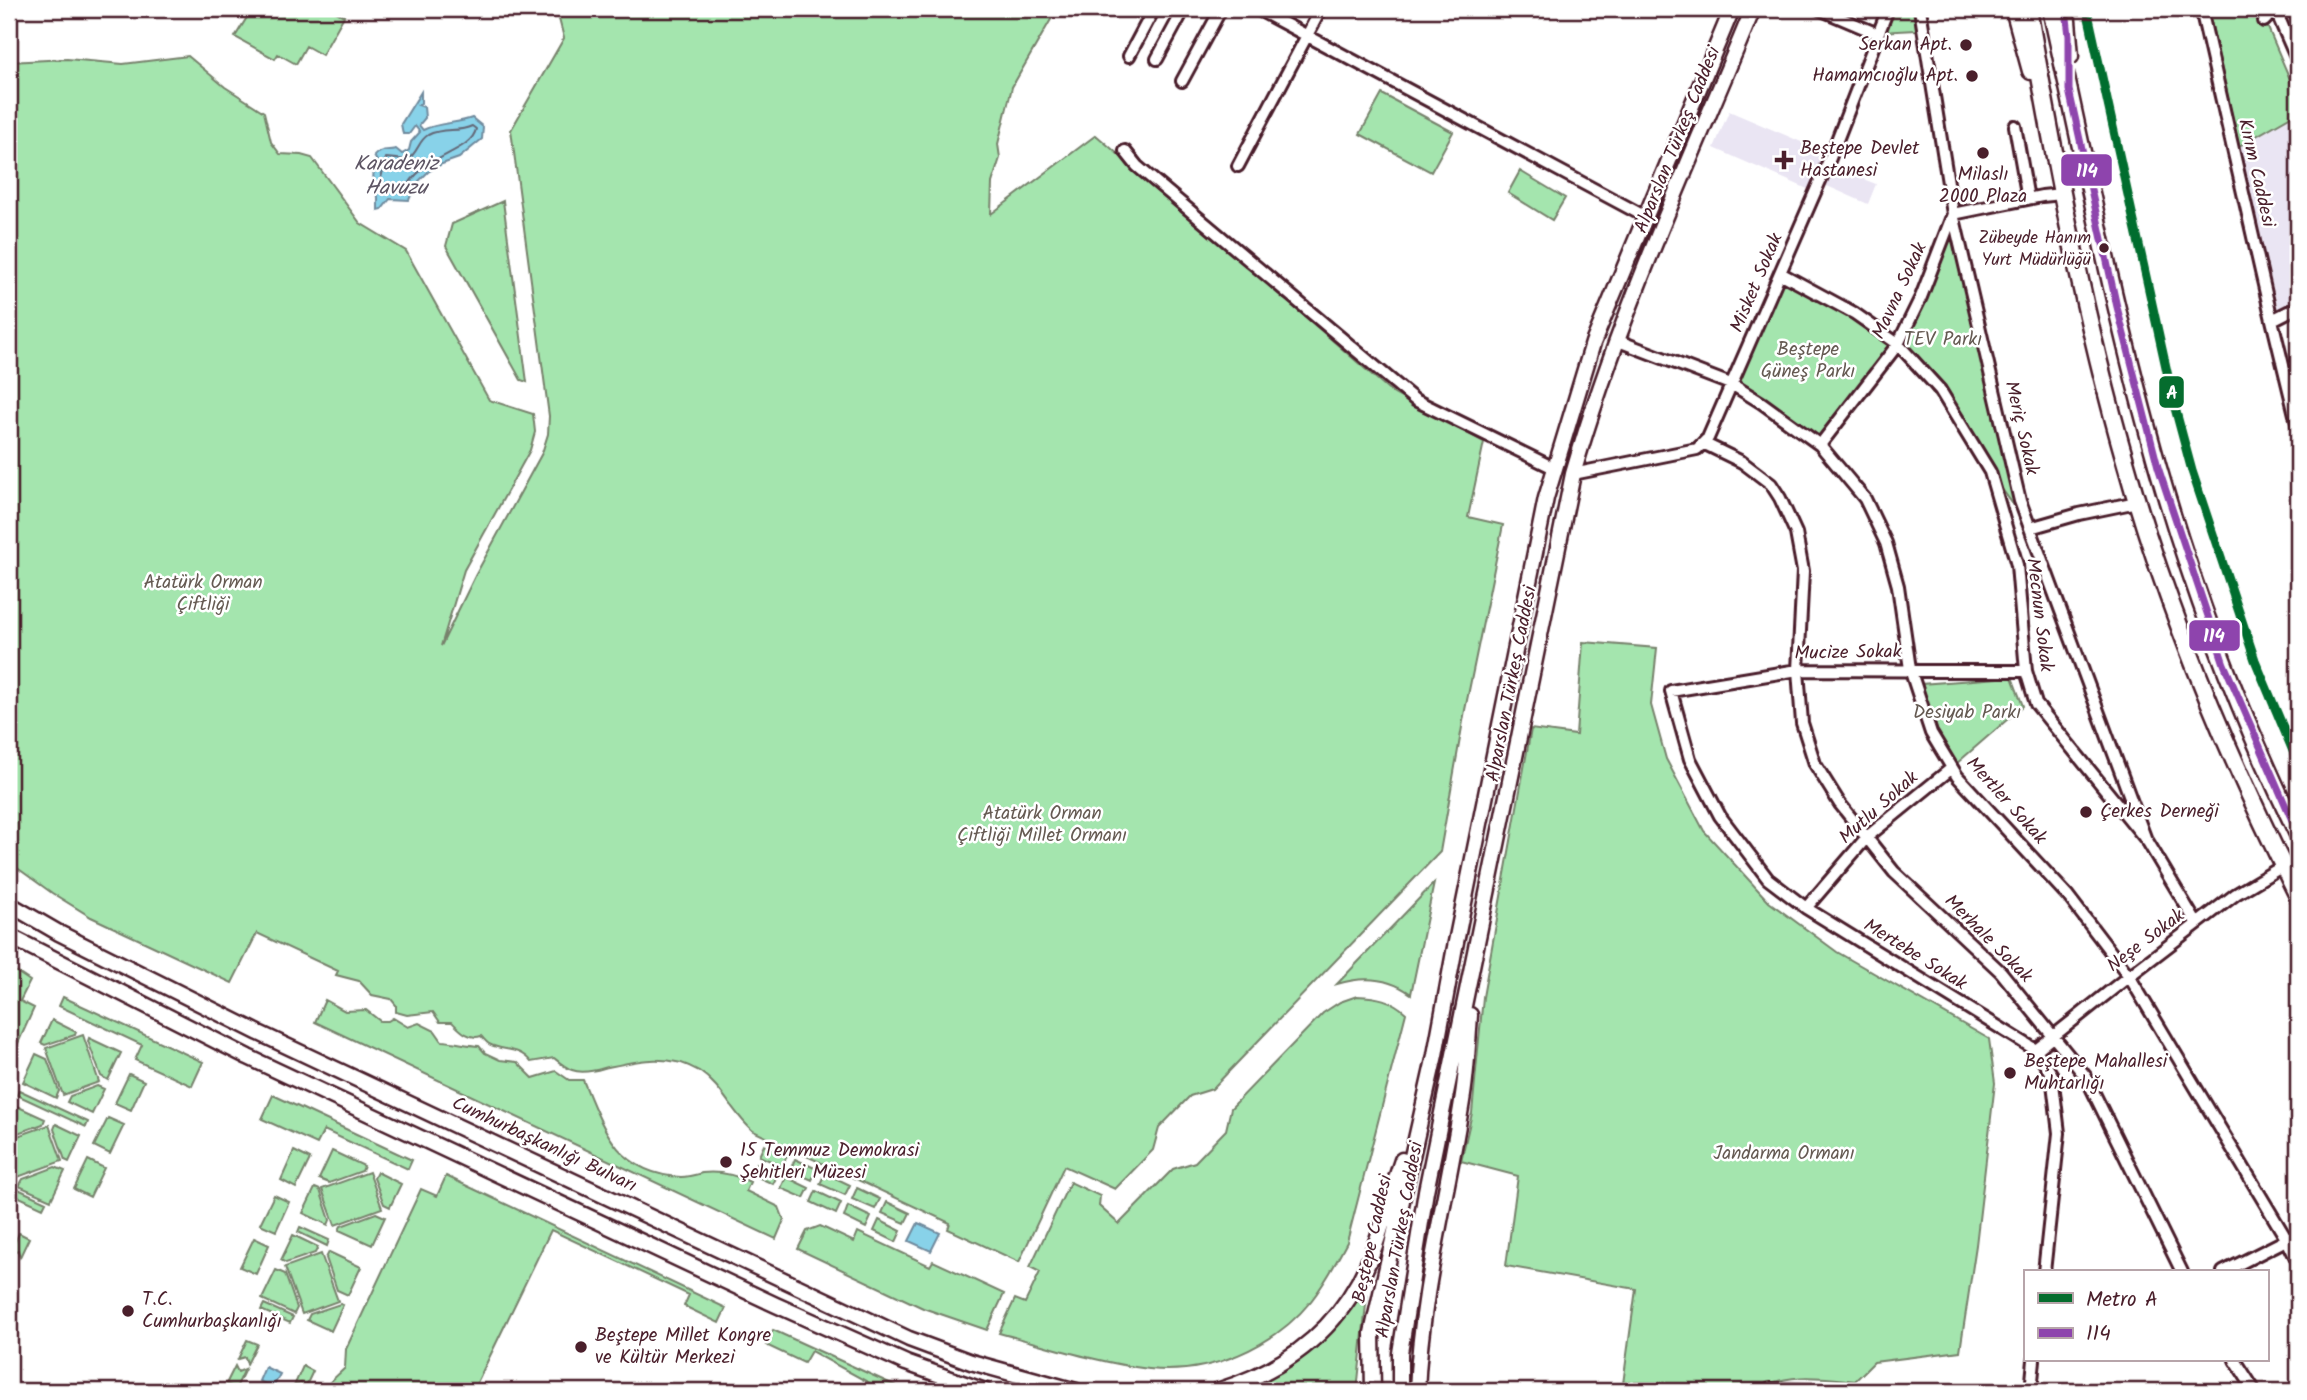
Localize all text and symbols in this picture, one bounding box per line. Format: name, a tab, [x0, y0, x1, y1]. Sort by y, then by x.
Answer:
place label: Serkan Apt.	[1859, 30, 1952, 60]
marker: Serkan Apt.	[1958, 37, 1974, 53]
street label: Alparslan Türkeş Caddesi	[1627, 41, 1730, 238]
place label: Hamamcıoğlu Apt.	[1812, 61, 1958, 91]
marker: Hamamcıoğlu Apt.	[1964, 68, 1980, 84]
street label: Kırım Caddesi	[2229, 116, 2283, 232]
place label: Beştepe Devlet Hastanesi	[1800, 134, 1920, 186]
marker: Milaslı 2000 Plaza	[1975, 145, 1991, 161]
water label: Karadeniz Havuzu	[354, 148, 440, 205]
marker: Beştepe Devlet Hastanesi	[1774, 150, 1794, 170]
line badge: 114	[2060, 153, 2113, 187]
text: 114	[2076, 157, 2099, 187]
place label: Milaslı 2000 Plaza	[1939, 160, 2027, 212]
place label: Zübeyde Hanım Yurt Müdürlüğü	[1978, 225, 2091, 274]
street label: Misket Sokak	[1723, 229, 1791, 337]
street label: Mavna Sokak	[1864, 237, 1936, 344]
marker: Zübeyde Hanım Yurt Müdürlüğü	[2097, 241, 2111, 255]
park label: TEV Parkı	[1904, 325, 1982, 355]
park label: Beştepe Güneş Parkı	[1761, 335, 1855, 387]
line badge: A	[2158, 375, 2185, 409]
street label: Meriç Sokak	[1996, 378, 2046, 478]
text: A	[2166, 379, 2178, 409]
street label: Mecnun Sokak	[2017, 556, 2061, 674]
park label: Atatürk Orman Çiftliği	[143, 568, 263, 620]
street label: Alparslan Türkeş Caddesi	[1478, 582, 1546, 785]
line badge: 114	[2188, 619, 2241, 652]
text: 114	[2203, 622, 2226, 652]
street label: Mucize Sokak	[1794, 637, 1902, 669]
park label: Desiyab Parkı	[1913, 698, 2021, 728]
street label: Mertler Sokak	[1958, 750, 2054, 852]
street label: Mutlu Sokak	[1832, 764, 1926, 852]
place label: Çerkes Derneği	[2100, 797, 2220, 827]
park label: Atatürk Orman Çiftliği Millet Ormanı	[957, 799, 1127, 851]
marker: Çerkes Derneği	[2078, 804, 2094, 820]
street label: Merhale Sokak	[1937, 888, 2039, 990]
street label: Neşe Sokak	[2101, 902, 2191, 980]
street label: Mertebe Sokak	[1857, 911, 1973, 999]
place label: Beştepe Mahallesi Muhtarlığı	[2024, 1047, 2169, 1099]
marker: Beştepe Mahallesi Muhtarlığı	[2002, 1065, 2018, 1081]
street label: Cumhurbaşkanlığı Bulvarı	[446, 1089, 642, 1201]
place label: 15 Temmuz Demokrasi Şehitleri Müzesi	[740, 1136, 921, 1188]
street label: Alparslan Türkeş Caddesi	[1368, 1138, 1432, 1341]
park label: Jandarma Ormanı	[1713, 1139, 1855, 1169]
marker: 15 Temmuz Demokrasi Şehitleri Müzesi	[718, 1154, 734, 1170]
street label: Beştepe Caddesi	[1345, 1171, 1402, 1306]
legend	[2024, 1270, 2268, 1362]
text: Metro A	[2086, 1284, 2158, 1317]
place label: T.C. Cumhurbaşkanlığı	[142, 1285, 282, 1337]
marker: T.C. Cumhurbaşkanlığı	[120, 1303, 136, 1319]
text: 114	[2086, 1318, 2111, 1351]
place label: Beştepe Millet Kongre ve Kültür Merkezi	[595, 1321, 772, 1373]
marker: Beştepe Millet Kongre ve Kültür Merkezi	[573, 1339, 589, 1355]

